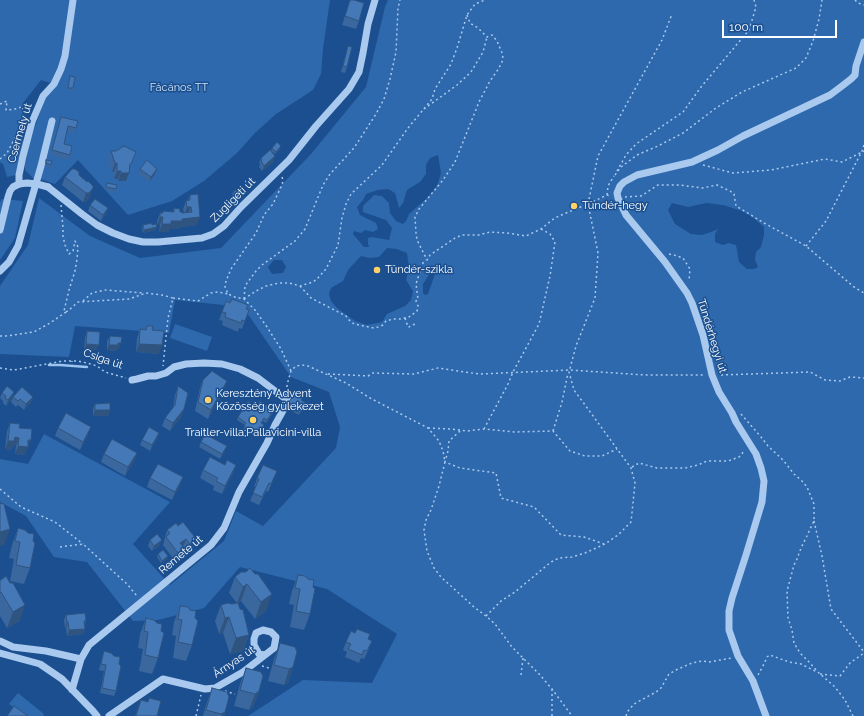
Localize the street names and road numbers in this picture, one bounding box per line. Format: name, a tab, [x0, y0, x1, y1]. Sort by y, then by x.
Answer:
street label: Csermely út	[5, 102, 35, 164]
street label: Zugligeti út	[208, 175, 258, 225]
street label: Tündérhegyi út	[694, 297, 730, 375]
street label: Csiga út	[81, 346, 125, 372]
street label: Remete út	[156, 533, 206, 577]
street label: Árnyas út	[211, 643, 257, 681]

